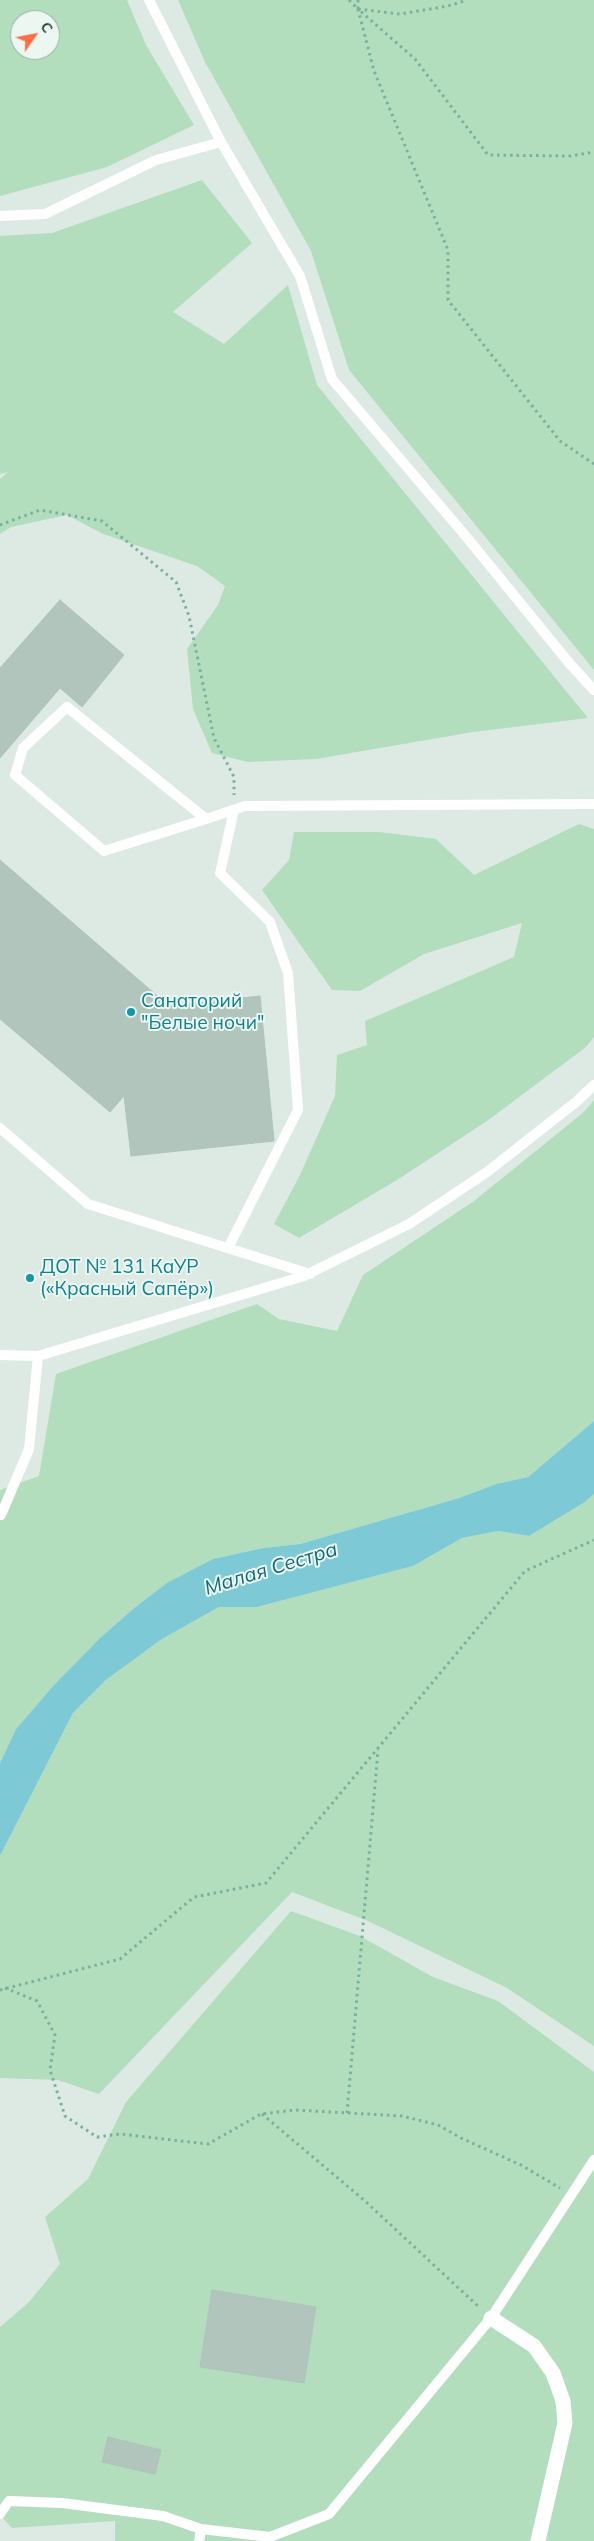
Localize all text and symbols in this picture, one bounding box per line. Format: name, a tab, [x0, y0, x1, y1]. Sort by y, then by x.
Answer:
north arrow	[10, 10, 60, 60]
text: С	[37, 18, 57, 36]
place label: Санаторий "Белые ночи"	[141, 990, 264, 1034]
marker: Санаторий "Белые ночи"	[125, 1006, 137, 1018]
place label: ДОТ № 131 КаУР («Красный Сапёр»)	[40, 1256, 214, 1300]
marker: ДОТ № 131 КаУР («Красный Сапёр»)	[24, 1272, 36, 1284]
water label: Малая Сестра	[202, 1537, 340, 1601]

